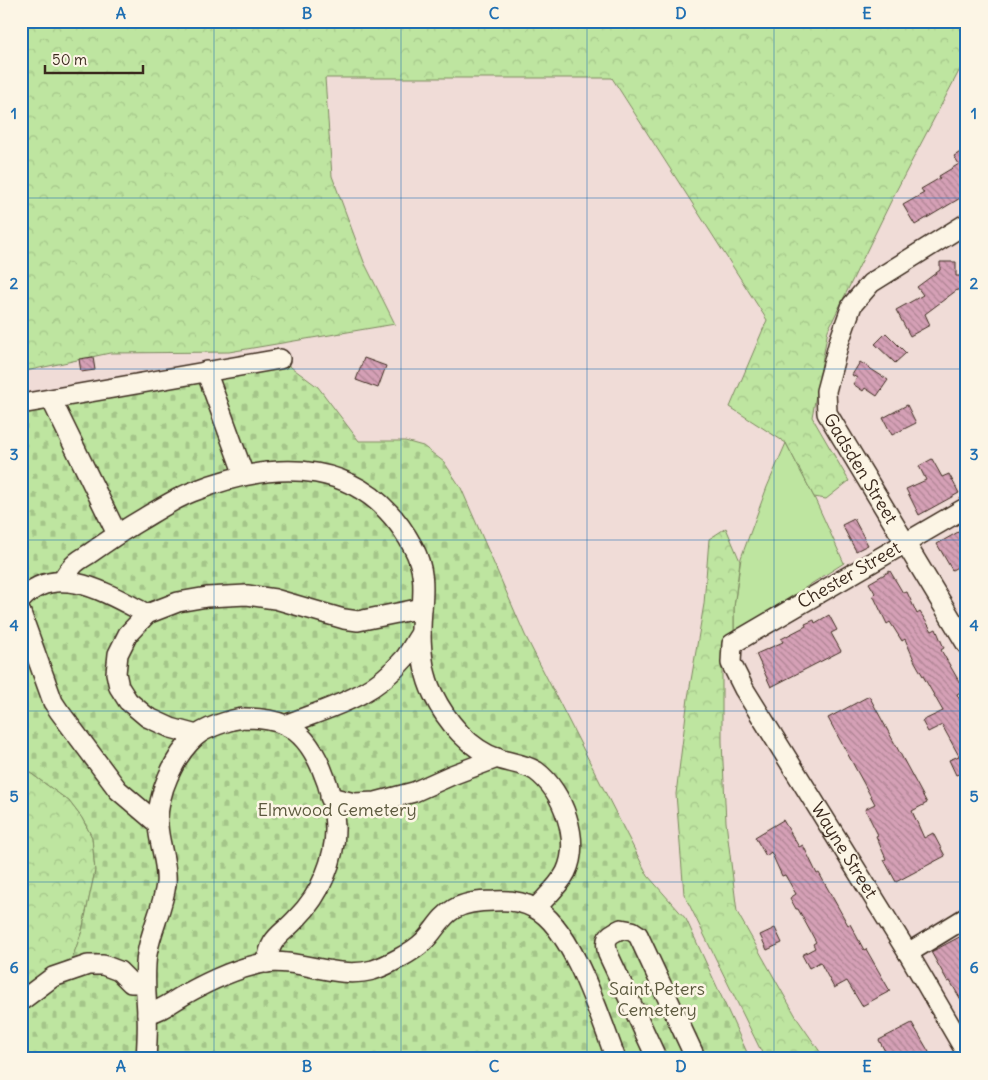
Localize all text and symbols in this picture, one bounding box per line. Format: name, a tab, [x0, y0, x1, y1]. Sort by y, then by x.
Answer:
text: A	[116, 3, 126, 23]
text: B	[302, 3, 313, 23]
text: C	[489, 3, 500, 23]
text: D	[675, 3, 687, 23]
text: E	[862, 3, 872, 23]
scale bar	[45, 42, 142, 74]
text: 50 m	[52, 50, 87, 69]
text: 1	[11, 103, 17, 123]
text: 1	[971, 103, 977, 123]
text: 2	[10, 273, 19, 293]
text: 2	[970, 273, 979, 293]
street label: Gadsden Street	[819, 409, 903, 528]
text: 3	[9, 444, 19, 464]
text: 3	[969, 444, 979, 464]
street label: Chester Street	[793, 536, 904, 613]
text: 4	[9, 615, 19, 635]
text: 4	[969, 615, 979, 635]
text: 5	[9, 786, 19, 806]
text: 5	[969, 786, 979, 806]
park label: Elmwood Cemetery	[257, 798, 417, 821]
street label: Wayne Street	[806, 798, 883, 902]
text: 6	[9, 957, 19, 977]
text: 6	[969, 957, 979, 977]
park label: Saint Peters Cemetery	[609, 977, 705, 1021]
text: A	[116, 1056, 126, 1076]
text: B	[302, 1056, 313, 1076]
text: C	[489, 1056, 500, 1076]
text: D	[675, 1056, 687, 1076]
text: E	[862, 1056, 872, 1076]

